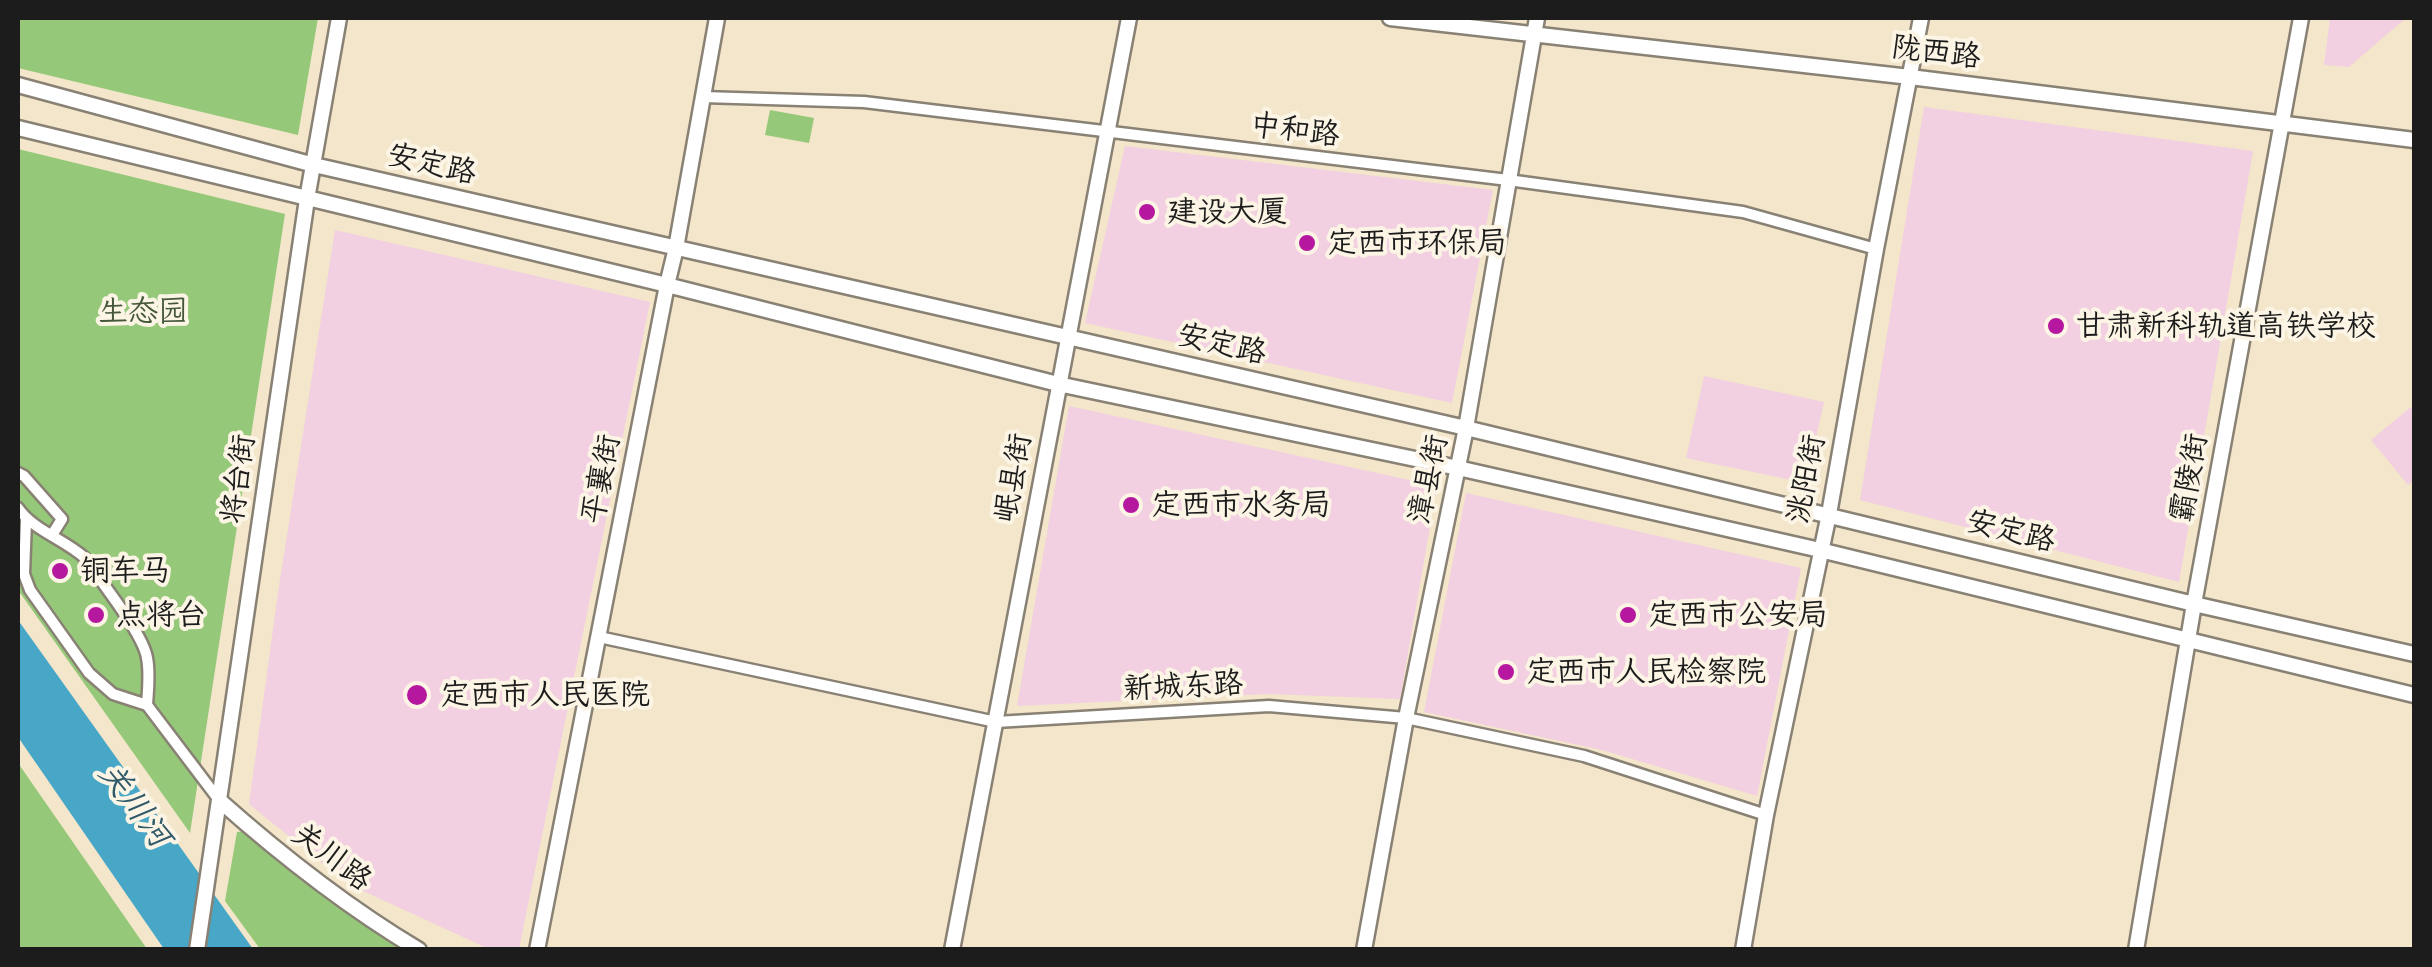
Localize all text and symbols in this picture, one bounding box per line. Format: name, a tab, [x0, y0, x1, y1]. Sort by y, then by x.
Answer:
street label: 陇西路	[1889, 29, 1983, 75]
street label: 中和路	[1248, 107, 1342, 153]
street label: 安定路	[384, 136, 480, 192]
place label: 建设大厦	[1167, 194, 1287, 230]
marker: 建设大厦	[1136, 201, 1158, 223]
place label: 定西市环保局	[1327, 225, 1507, 261]
marker: 定西市环保局	[1296, 232, 1318, 254]
park label: 生态园	[98, 294, 188, 330]
place label: 甘肃新科轨道高铁学校	[2076, 308, 2376, 344]
marker: 甘肃新科轨道高铁学校	[2045, 315, 2067, 337]
street label: 安定路	[1174, 316, 1270, 372]
street label: 平襄街	[575, 431, 627, 527]
street label: 岷县街	[987, 431, 1039, 525]
street label: 漳县街	[1401, 431, 1455, 527]
street label: 洮阳街	[1780, 431, 1832, 527]
street label: 霸陵街	[2163, 431, 2215, 525]
street label: 将台街	[214, 432, 262, 526]
place label: 定西市水务局	[1151, 487, 1331, 523]
marker: 定西市水务局	[1120, 494, 1142, 516]
street label: 安定路	[1963, 503, 2059, 559]
place label: 铜车马	[80, 553, 170, 589]
marker: 铜车马	[49, 560, 71, 582]
place label: 点将台	[116, 597, 206, 633]
place label: 定西市公安局	[1648, 597, 1828, 633]
marker: 点将台	[85, 604, 107, 626]
marker: 定西市公安局	[1617, 604, 1639, 626]
place label: 定西市人民检察院	[1526, 654, 1766, 690]
marker: 定西市人民检察院	[1495, 661, 1517, 683]
street label: 新城东路	[1122, 665, 1244, 707]
place label: 定西市人民医院	[440, 677, 650, 713]
marker: 定西市人民医院	[404, 682, 430, 708]
water label: 关川河	[91, 755, 179, 855]
street label: 关川路	[285, 816, 379, 898]

